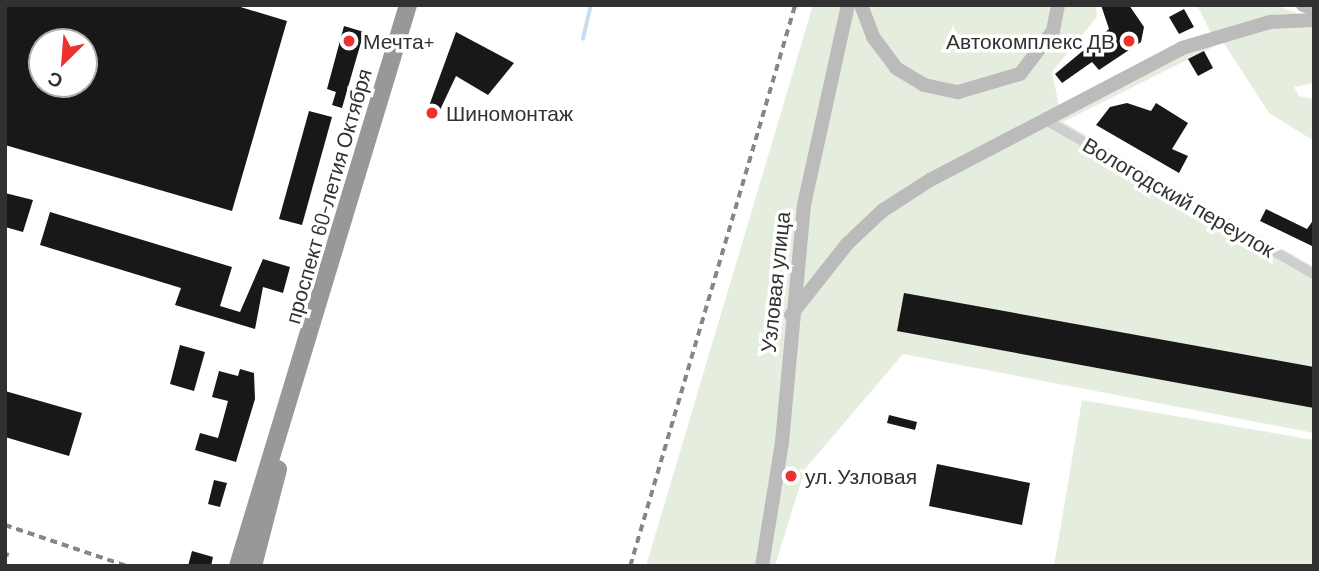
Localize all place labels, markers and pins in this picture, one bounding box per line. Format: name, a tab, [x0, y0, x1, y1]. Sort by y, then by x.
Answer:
place label: Мечта+	[363, 28, 434, 54]
place label: Автокомплекс ДВ	[946, 28, 1115, 54]
marker: Мечта+	[341, 33, 357, 49]
marker: Автокомплекс ДВ	[1121, 33, 1137, 49]
place label: Шиномонтаж	[446, 100, 573, 126]
marker: Шиномонтаж	[424, 105, 440, 121]
place label: ул. Узловая	[805, 463, 917, 489]
marker: ул. Узловая	[783, 468, 799, 484]

